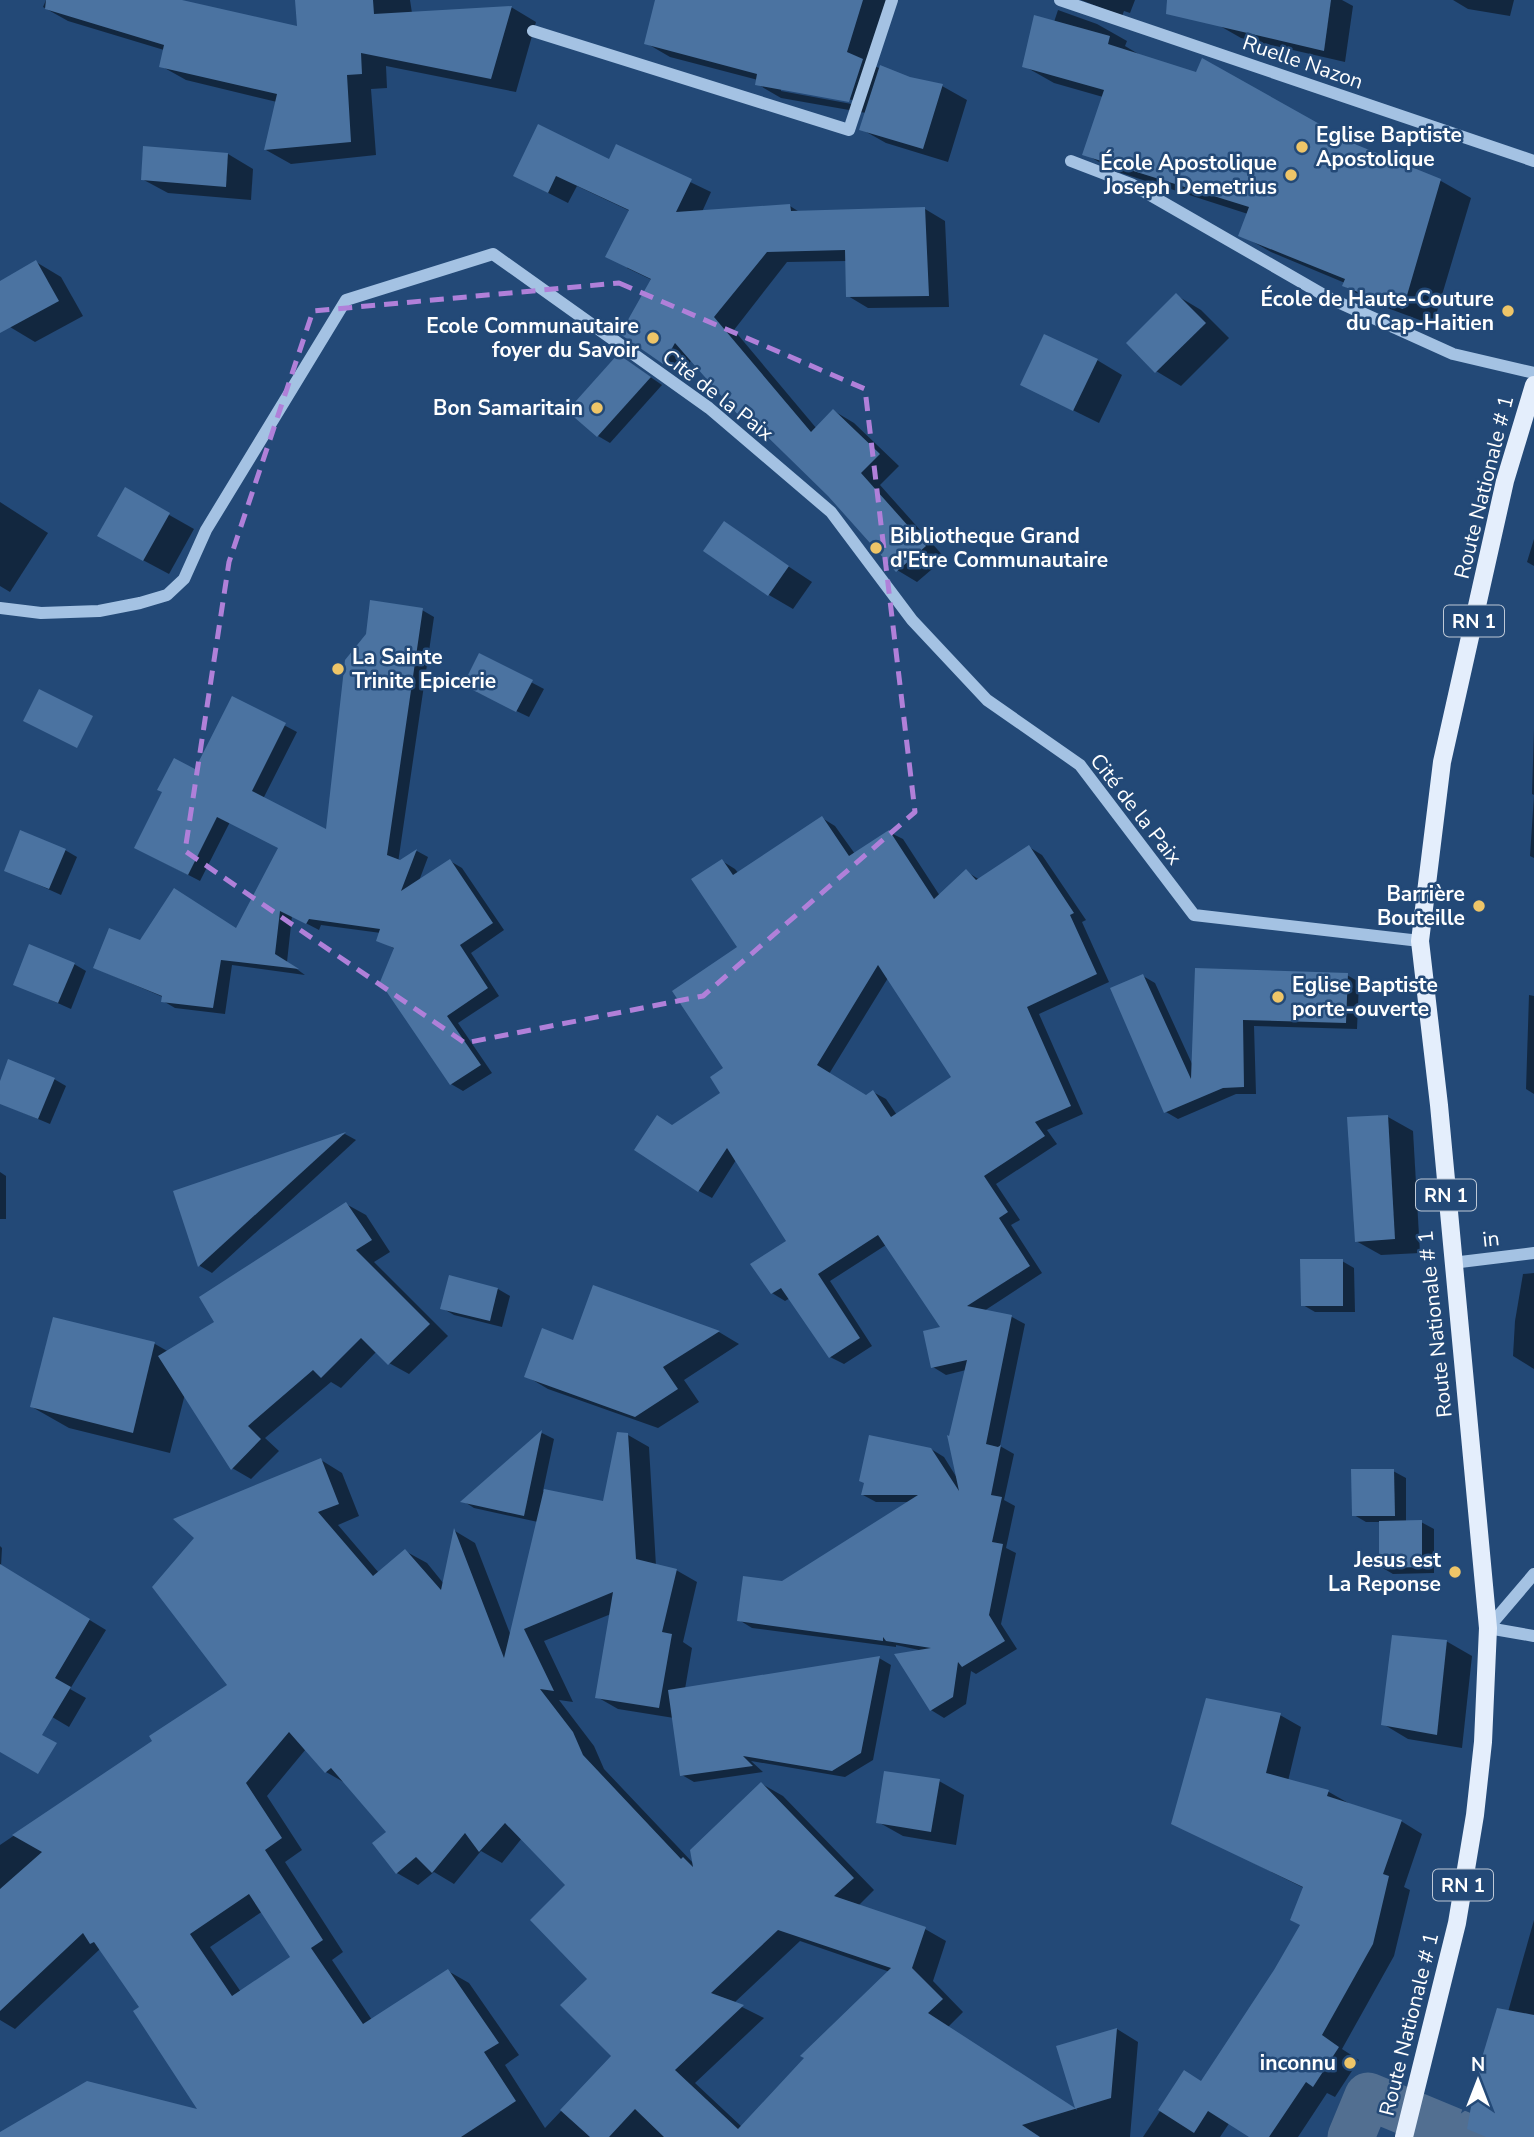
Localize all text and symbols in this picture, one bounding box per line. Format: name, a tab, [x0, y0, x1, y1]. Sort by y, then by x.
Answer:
street label: Ruelle Nazon	[1239, 28, 1367, 96]
place label: Eglise Baptiste Apostolique	[1316, 121, 1462, 173]
marker: Eglise Baptiste Apostolique	[1294, 139, 1310, 155]
place label: École Apostolique Joseph Demetrius	[1100, 149, 1277, 201]
marker: École Apostolique Joseph Demetrius	[1283, 167, 1299, 183]
place label: École de Haute-Couture du Cap-Haitien	[1260, 285, 1494, 337]
marker: École de Haute-Couture du Cap-Haitien	[1500, 303, 1516, 319]
place label: Ecole Communautaire foyer du Savoir	[426, 312, 640, 364]
marker: Ecole Communautaire foyer du Savoir	[645, 330, 661, 346]
street label: Cité de la Paix	[657, 343, 779, 447]
street label: Route Nationale # 1	[1448, 392, 1520, 582]
place label: Bon Samaritain	[433, 394, 583, 422]
marker: Bon Samaritain	[589, 400, 605, 416]
place label: Bibliotheque Grand d'Etre Communautaire	[890, 522, 1108, 574]
marker: Bibliotheque Grand d'Etre Communautaire	[868, 540, 884, 556]
road number: RN 1	[1444, 606, 1504, 636]
place label: La Sainte Trinite Epicerie	[352, 643, 496, 695]
marker: La Sainte Trinite Epicerie	[330, 661, 346, 677]
street label: Cité de la Paix	[1084, 748, 1188, 870]
place label: Barrière Bouteille	[1377, 880, 1465, 932]
marker: Barrière Bouteille	[1471, 898, 1487, 914]
place label: Eglise Baptiste porte-ouverte	[1292, 971, 1438, 1023]
marker: Eglise Baptiste porte-ouverte	[1270, 989, 1286, 1005]
road number: RN 1	[1416, 1180, 1476, 1210]
street label: in	[1481, 1224, 1501, 1254]
street label: Route Nationale # 1	[1411, 1229, 1459, 1419]
place label: Jesus est La Reponse	[1328, 1546, 1442, 1598]
marker: Jesus est La Reponse	[1447, 1564, 1463, 1580]
road number: RN 1	[1433, 1870, 1493, 1900]
street label: Route Nationale # 1	[1373, 1929, 1445, 2119]
north arrow	[1443, 2046, 1513, 2116]
place label: inconnu	[1260, 2049, 1336, 2077]
text: N	[1471, 2052, 1485, 2078]
marker: inconnu	[1342, 2055, 1358, 2071]

